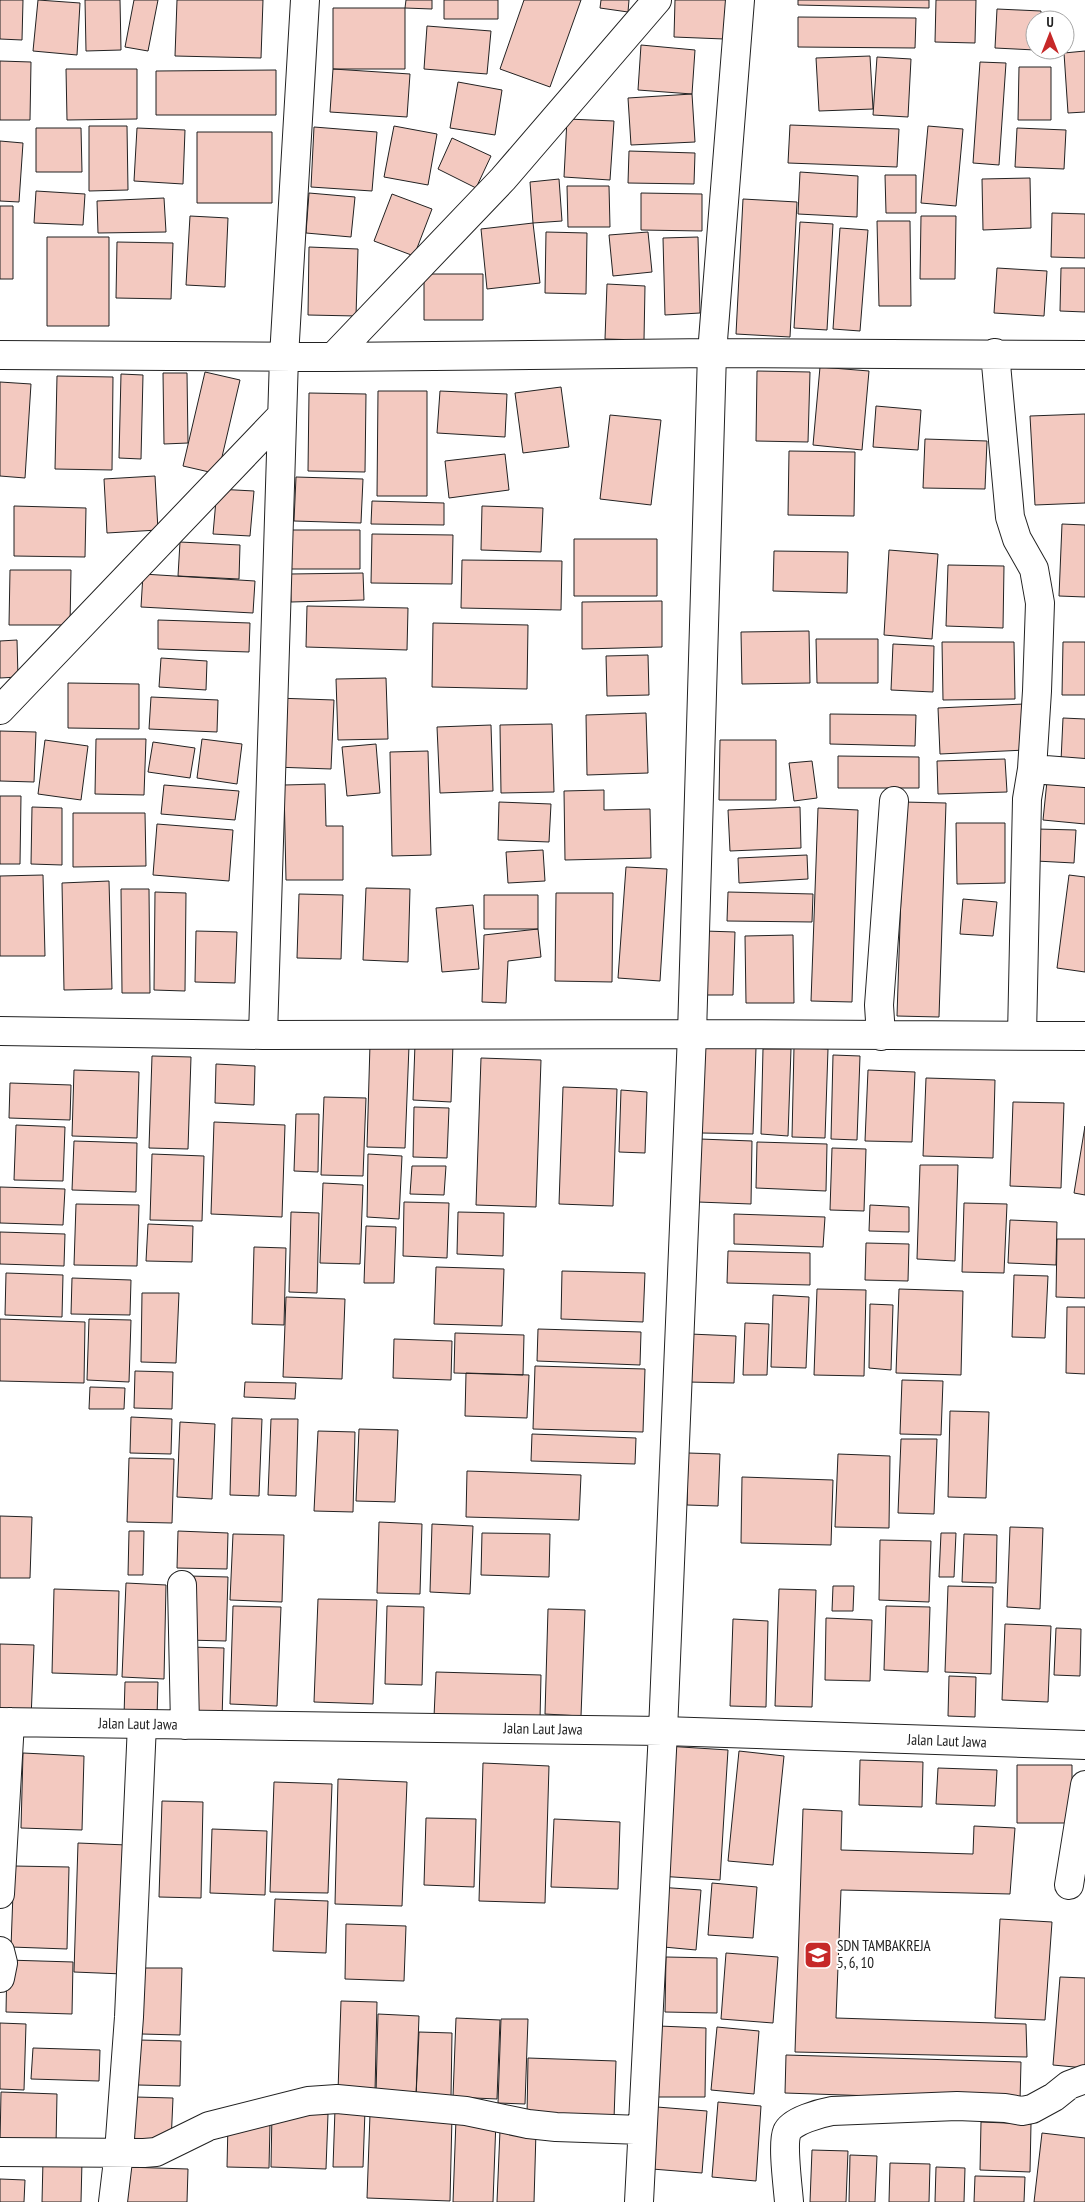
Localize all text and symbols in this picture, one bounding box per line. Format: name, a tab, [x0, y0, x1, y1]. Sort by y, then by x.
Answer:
north arrow	[1025, 10, 1075, 60]
text: U	[1046, 13, 1054, 31]
street label: Jalan Laut Jawa	[97, 1713, 178, 1734]
street label: Jalan Laut Jawa	[502, 1718, 583, 1739]
street label: Jalan Laut Jawa	[906, 1730, 987, 1751]
place label: SDN TAMBAKREJA 5, 6, 10	[837, 1936, 931, 1972]
school or university icon: SDN TAMBAKREJA 5, 6, 10	[803, 1940, 833, 1970]

